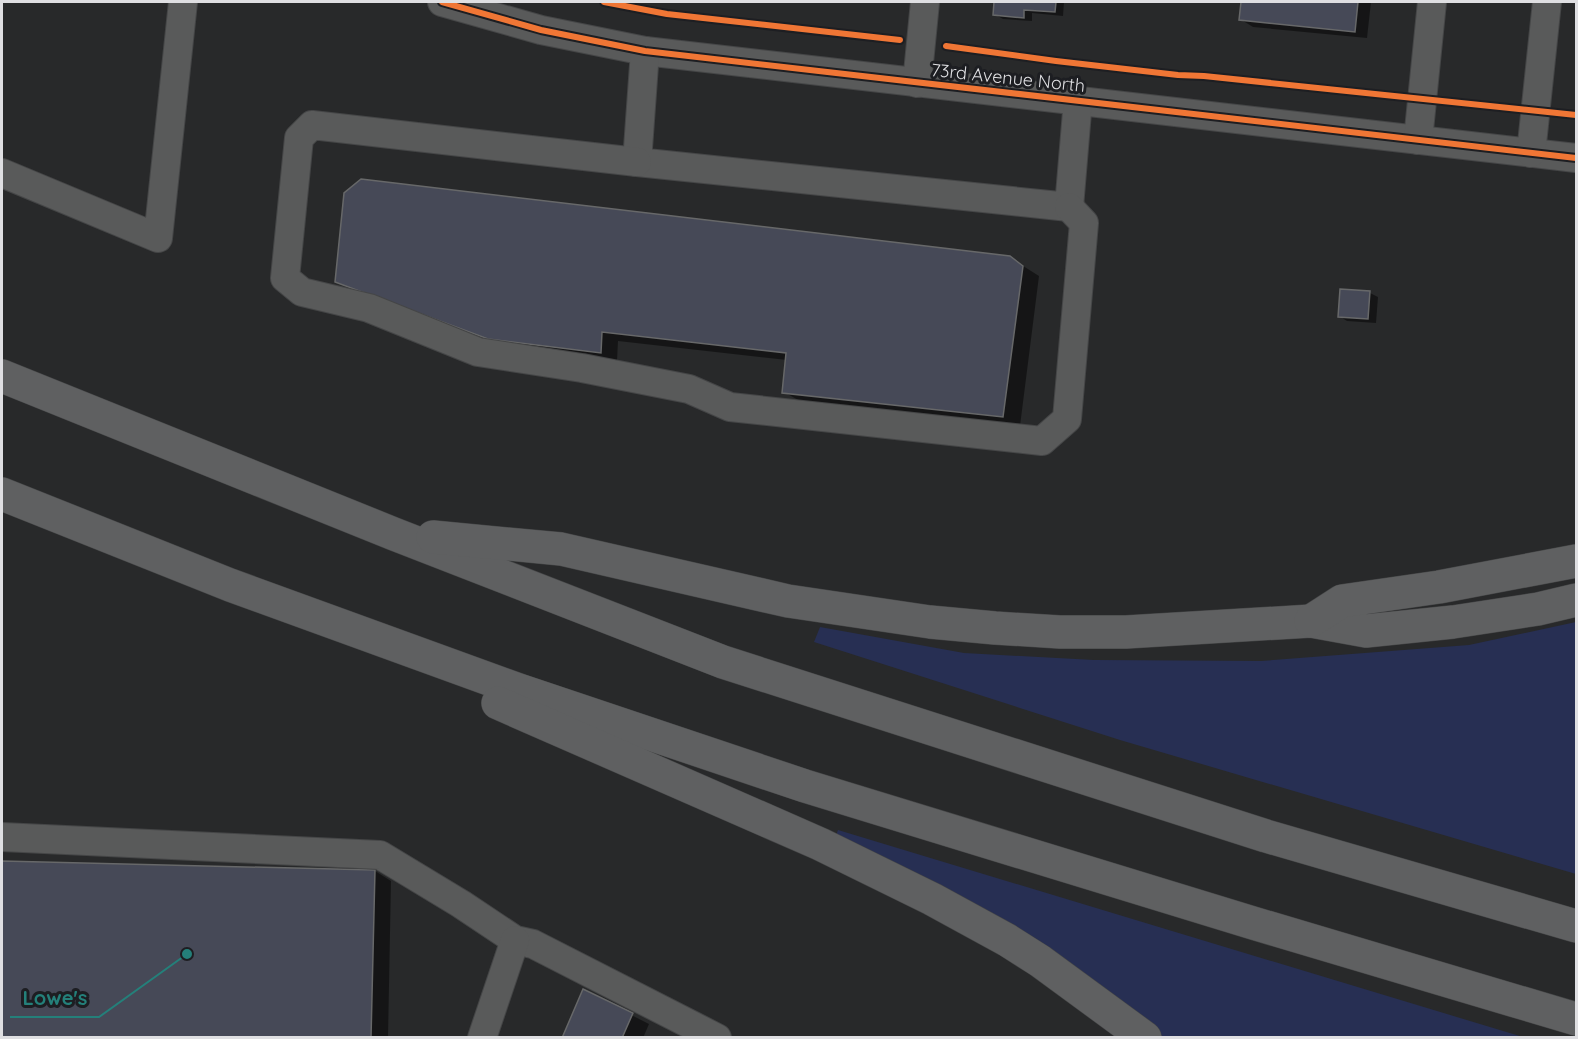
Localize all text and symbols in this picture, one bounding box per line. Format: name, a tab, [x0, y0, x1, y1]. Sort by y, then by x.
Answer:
street label: 73rd Avenue North	[930, 58, 1086, 97]
callout: Lowe's	[10, 979, 99, 1017]
text: Lowe's	[23, 985, 87, 1010]

